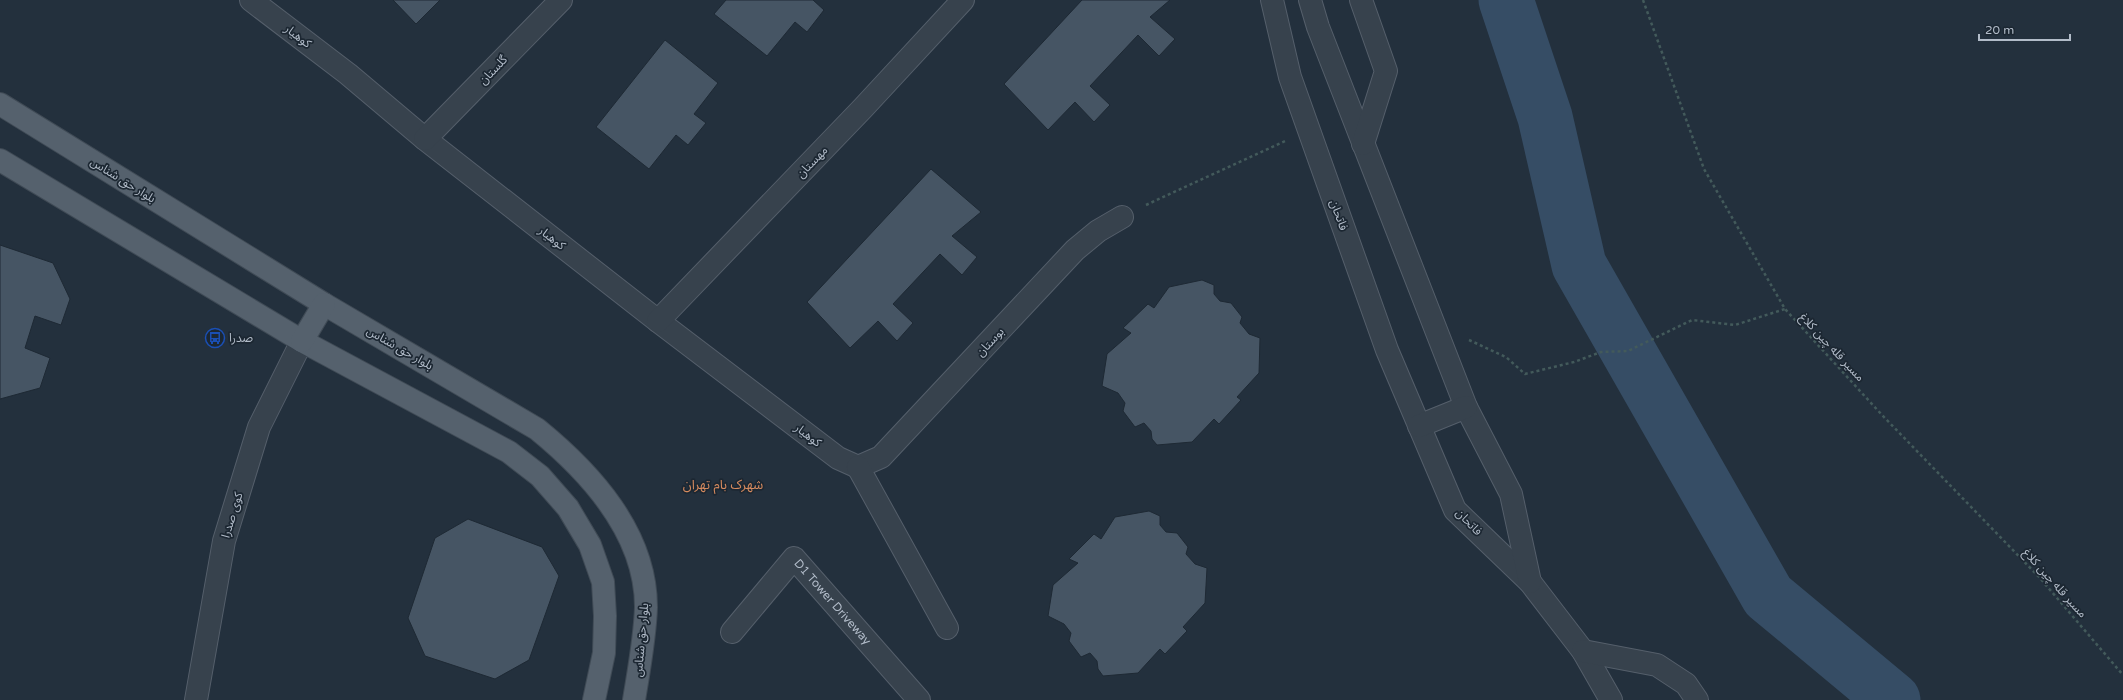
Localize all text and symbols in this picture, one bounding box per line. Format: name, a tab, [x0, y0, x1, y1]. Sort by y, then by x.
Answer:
scale bar	[1979, 16, 2070, 42]
street label: کوهیار	[281, 21, 315, 51]
text: 20 m	[1985, 23, 2014, 37]
street label: گلستان	[476, 52, 511, 87]
street label: مهستان	[793, 143, 831, 181]
street label: بلوار حق شناس	[87, 154, 158, 206]
street label: فاتحان	[1327, 198, 1351, 232]
street label: کوهیار	[535, 223, 569, 253]
street label: مسیر قله چین کلاغ	[1795, 310, 1867, 385]
street label: بلوار حق شناس	[364, 323, 436, 373]
street label: بوستان	[973, 325, 1007, 359]
bus stop icon: صدرا	[204, 327, 226, 349]
place label: صدرا	[229, 331, 253, 345]
street label: کوهیار	[791, 420, 825, 450]
district label: شهرک بام تهران	[683, 477, 763, 494]
street label: کوی صدرا	[218, 489, 246, 540]
street label: فاتحان	[1453, 506, 1485, 538]
street label: مسیر قله چین کلاغ	[2019, 545, 2090, 622]
street label: D1 Tower Driveway	[791, 556, 874, 648]
street label: بلوار حق شناس	[631, 602, 652, 678]

